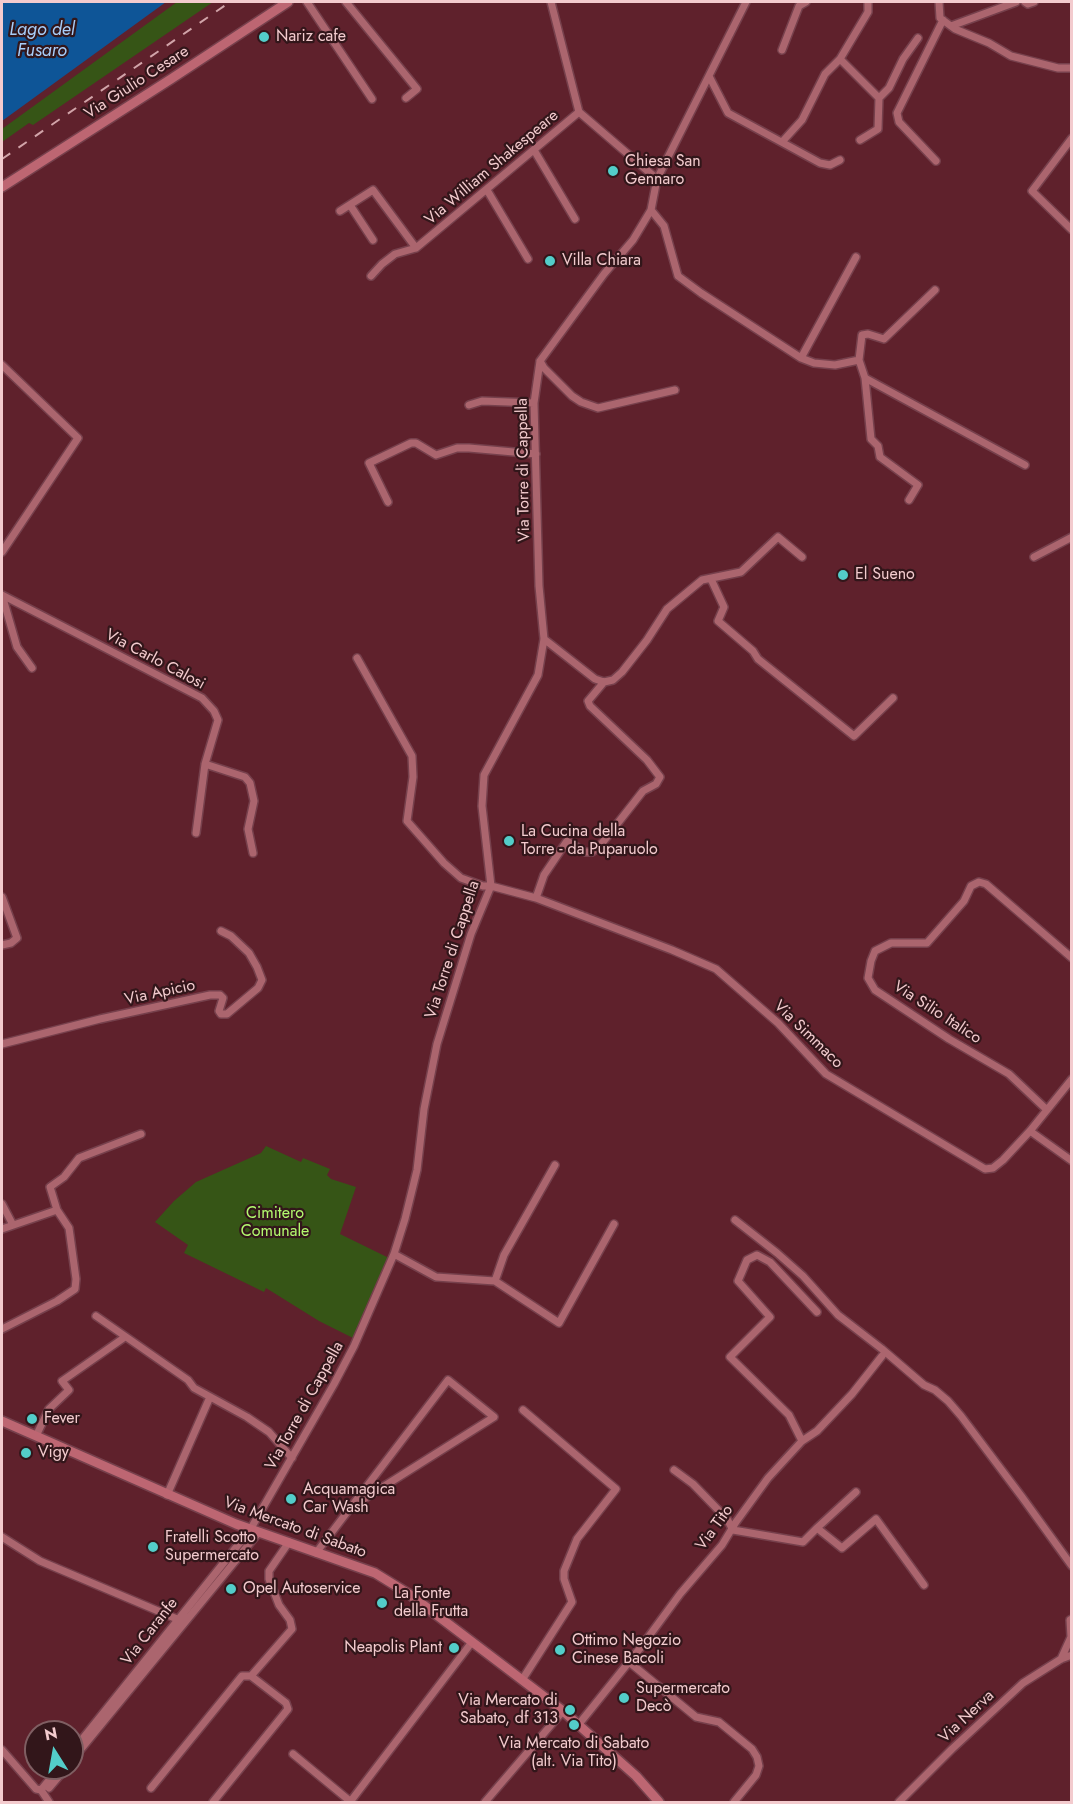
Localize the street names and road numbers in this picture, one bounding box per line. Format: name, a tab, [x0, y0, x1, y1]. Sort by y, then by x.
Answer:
street label: Via Giulio Cesare	[81, 42, 193, 124]
street label: Via William Shakespeare	[421, 106, 563, 230]
street label: Via Torre di Cappella	[513, 398, 535, 542]
street label: Via Carlo Calosi	[102, 626, 208, 694]
street label: Via Torre di Cappella	[422, 879, 484, 1021]
street label: Via Apicio	[123, 976, 197, 1010]
street label: Via Silio Italico	[889, 977, 985, 1049]
street label: Via Simmaco	[769, 997, 847, 1073]
street label: Via Torre di Cappella	[262, 1338, 348, 1474]
street label: Via Mercato di Sabato	[221, 1493, 369, 1563]
street label: Via Tito	[692, 1502, 738, 1554]
street label: Via Caranfe	[118, 1594, 182, 1670]
street label: Via Nerva	[935, 1687, 999, 1747]

